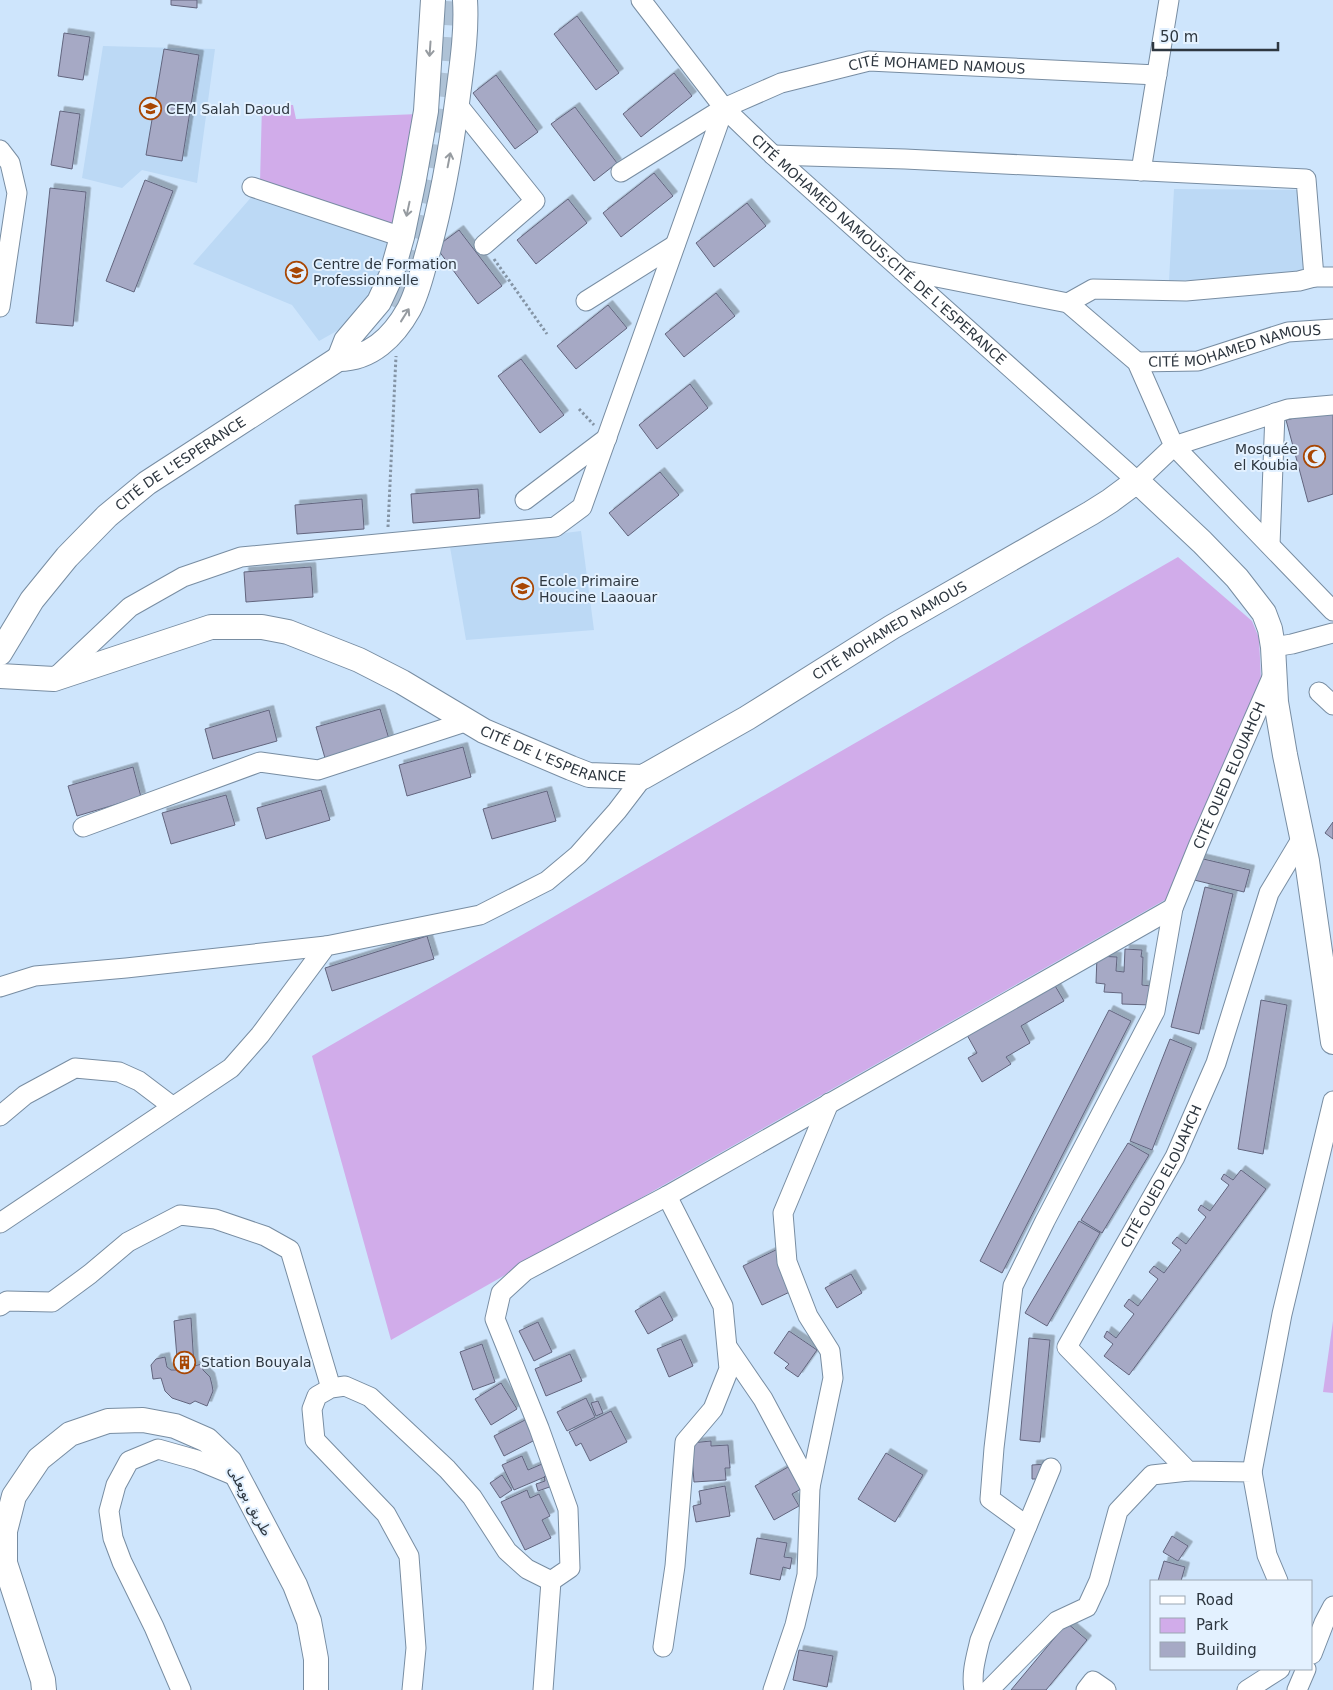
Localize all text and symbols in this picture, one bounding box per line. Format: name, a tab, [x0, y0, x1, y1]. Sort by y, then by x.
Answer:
scale bar	[1153, 20, 1278, 52]
text: 50 m	[1160, 28, 1198, 46]
one-way arrow	[426, 40, 435, 56]
street label: CITÉ MOHAMED NAMOUS	[847, 53, 1026, 77]
school or university icon: CEM Salah Daoud	[138, 97, 162, 121]
place label: CEM Salah Daoud	[166, 101, 290, 117]
street label: CITÉ MOHAMED NAMOUS;CITÉ DE L'ESPERANCE	[748, 131, 1009, 368]
one-way arrow	[445, 152, 454, 168]
one-way arrow	[403, 201, 412, 217]
place label: Centre de Formation Professionnelle	[313, 256, 457, 288]
school or university icon: Centre de Formation Professionnelle	[285, 260, 309, 284]
one-way arrow	[400, 309, 410, 323]
street label: CITÉ MOHAMED NAMOUS	[1148, 322, 1322, 370]
street label: CITÉ DE L'ESPERANCE	[112, 413, 248, 514]
place label: Mosquée el Koubia	[1234, 441, 1298, 473]
mosque icon: Mosquée el Koubia	[1302, 445, 1326, 469]
place label: Ecole Primaire Houcine Laaouar	[539, 573, 657, 605]
school or university icon: Ecole Primaire Houcine Laaouar	[511, 577, 535, 601]
street label: CITÉ MOHAMED NAMOUS	[809, 578, 970, 683]
street label: CITÉ OUED ELOUAHCH	[1190, 699, 1268, 852]
street label: CITÉ DE L'ESPERANCE	[478, 722, 627, 784]
street label: CITÉ OUED ELOUAHCH	[1117, 1102, 1205, 1250]
building icon: Station Bouyala	[173, 1350, 197, 1374]
place label: Station Bouyala	[201, 1354, 312, 1370]
street label: طريق بويعلى	[224, 1463, 275, 1539]
legend	[1150, 1580, 1313, 1670]
text: Road	[1196, 1591, 1234, 1609]
text: Park	[1196, 1616, 1229, 1634]
text: Building	[1196, 1641, 1257, 1659]

